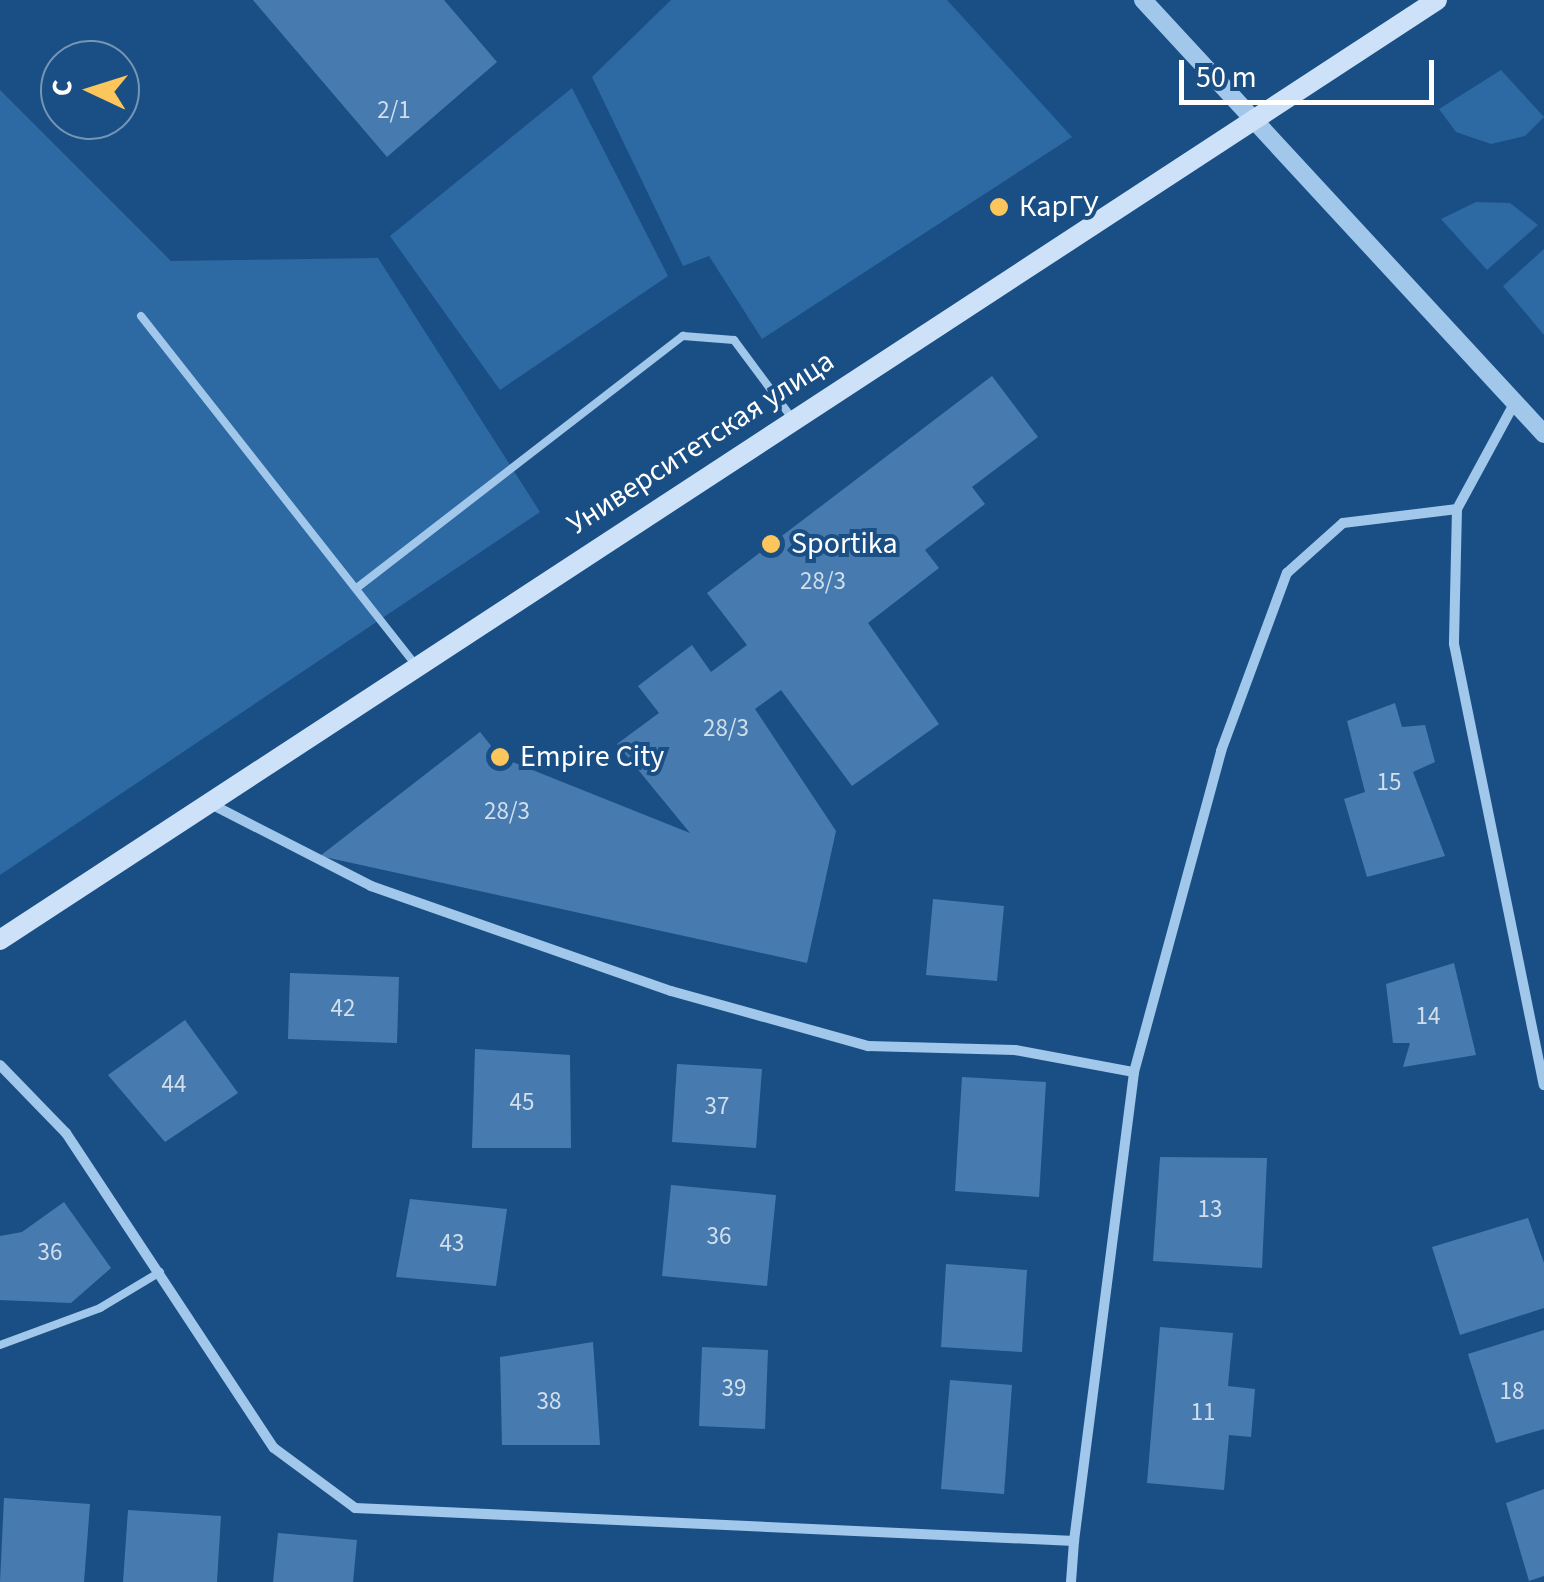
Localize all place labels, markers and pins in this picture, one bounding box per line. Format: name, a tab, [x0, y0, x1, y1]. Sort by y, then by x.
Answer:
place label: КарГУ	[1019, 189, 1098, 225]
marker: КарГУ	[988, 196, 1010, 218]
place label: Sportika	[791, 526, 898, 562]
marker: Sportika	[760, 533, 782, 555]
place label: Empire City	[520, 739, 664, 775]
marker: Empire City	[489, 746, 511, 768]

